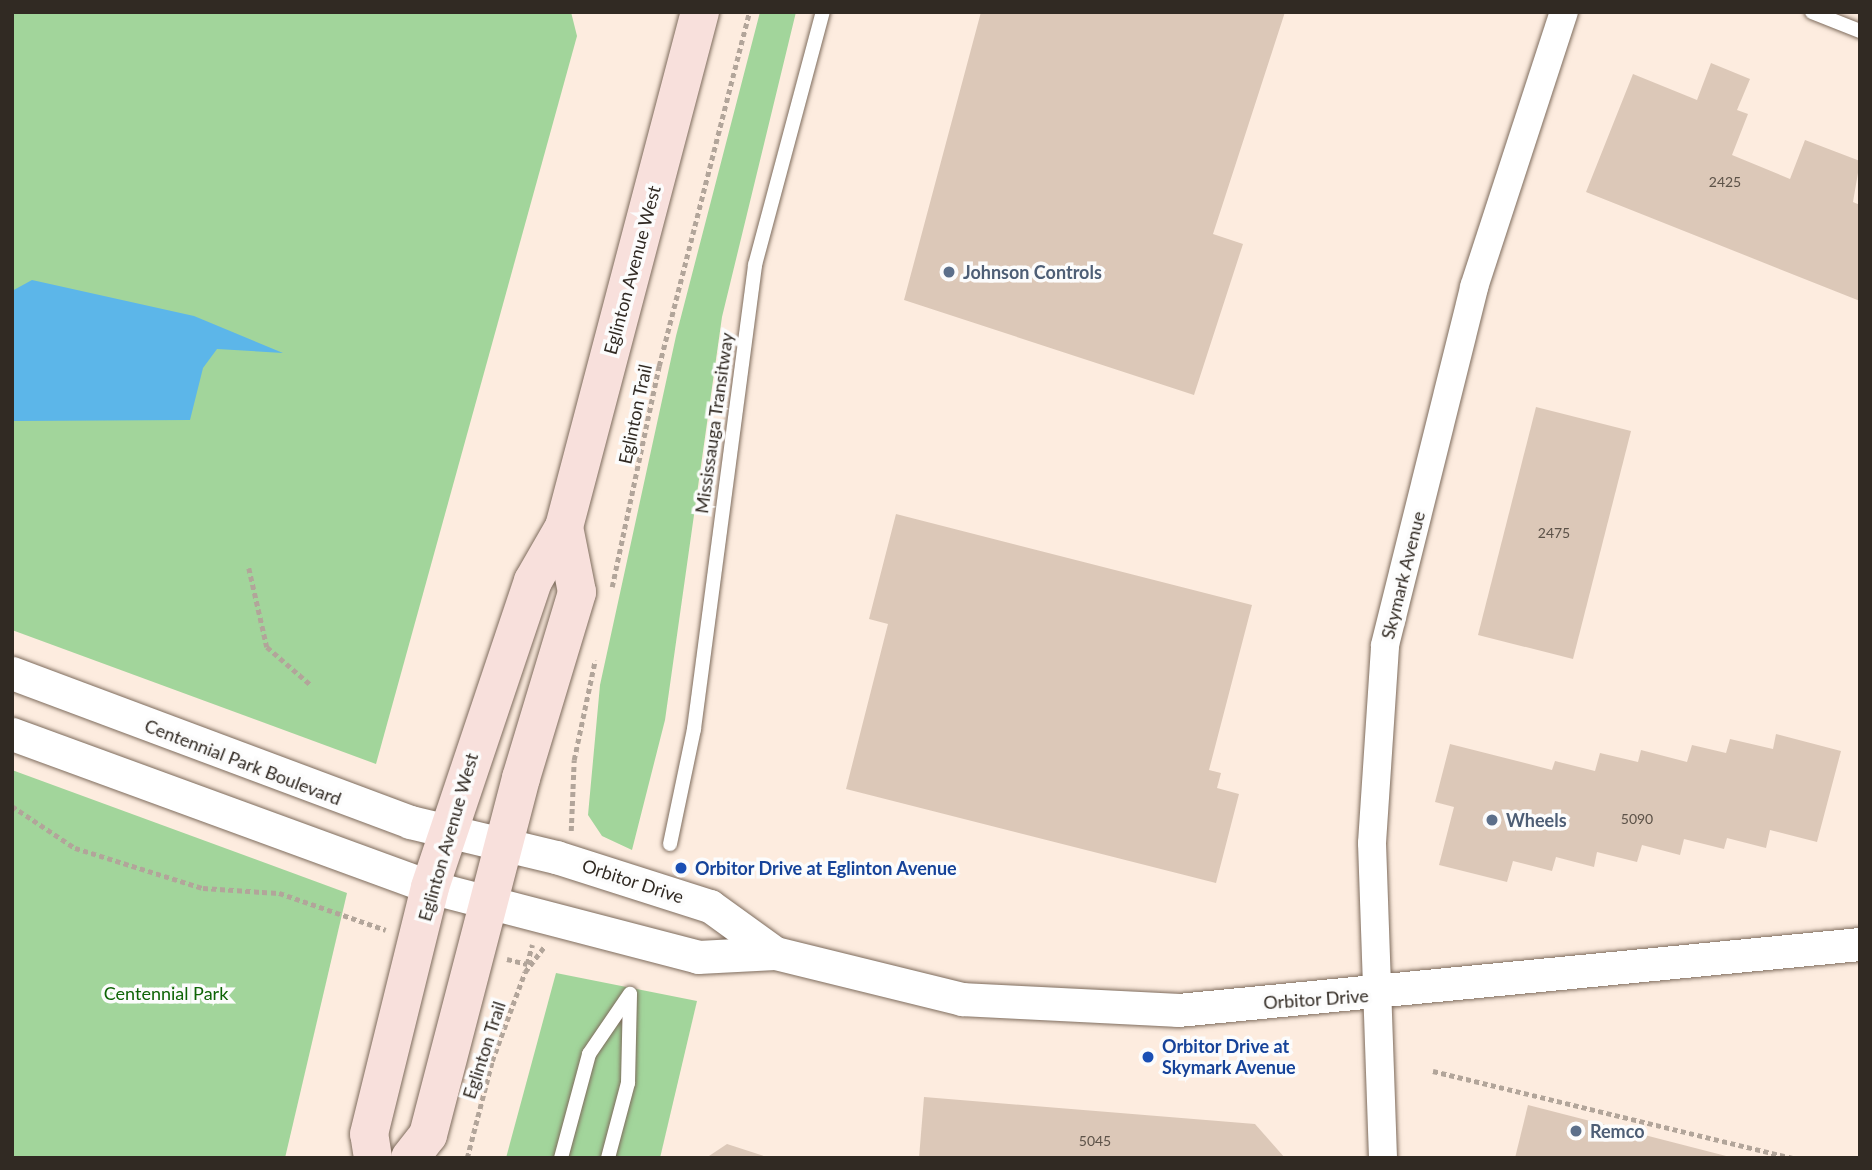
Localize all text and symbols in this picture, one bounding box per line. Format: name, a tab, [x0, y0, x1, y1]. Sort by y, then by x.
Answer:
house number: 2425	[1709, 174, 1741, 190]
street label: Eglinton Avenue West	[599, 183, 665, 357]
place label: Johnson Controls	[963, 261, 1102, 283]
marker: Johnson Controls	[941, 264, 957, 280]
street label: Mississauga Transitway	[691, 331, 737, 515]
street label: Eglinton Trail	[614, 362, 656, 466]
street label: Skymark Avenue	[1377, 509, 1429, 641]
house number: 2475	[1538, 525, 1570, 541]
street label: Centennial Park Boulevard	[142, 715, 344, 809]
street label: Eglinton Avenue West	[414, 750, 482, 924]
place label: Wheels	[1506, 809, 1567, 831]
house number: 5090	[1621, 811, 1653, 827]
marker: Wheels	[1484, 812, 1500, 828]
street label: Orbitor Drive	[579, 854, 687, 908]
place label: Orbitor Drive at Eglinton Avenue	[695, 857, 958, 879]
marker: Orbitor Drive at Eglinton Avenue	[673, 860, 689, 876]
park label: Centennial Park	[104, 982, 228, 1004]
street label: Orbitor Drive	[1262, 985, 1370, 1013]
street label: Eglinton Trail	[458, 998, 510, 1102]
place label: Orbitor Drive at Skymark Avenue	[1162, 1036, 1296, 1078]
marker: Orbitor Drive at Skymark Avenue	[1140, 1049, 1156, 1065]
place label: Remco	[1590, 1120, 1645, 1142]
marker: Remco	[1568, 1123, 1584, 1139]
house number: 5045	[1079, 1133, 1111, 1149]

